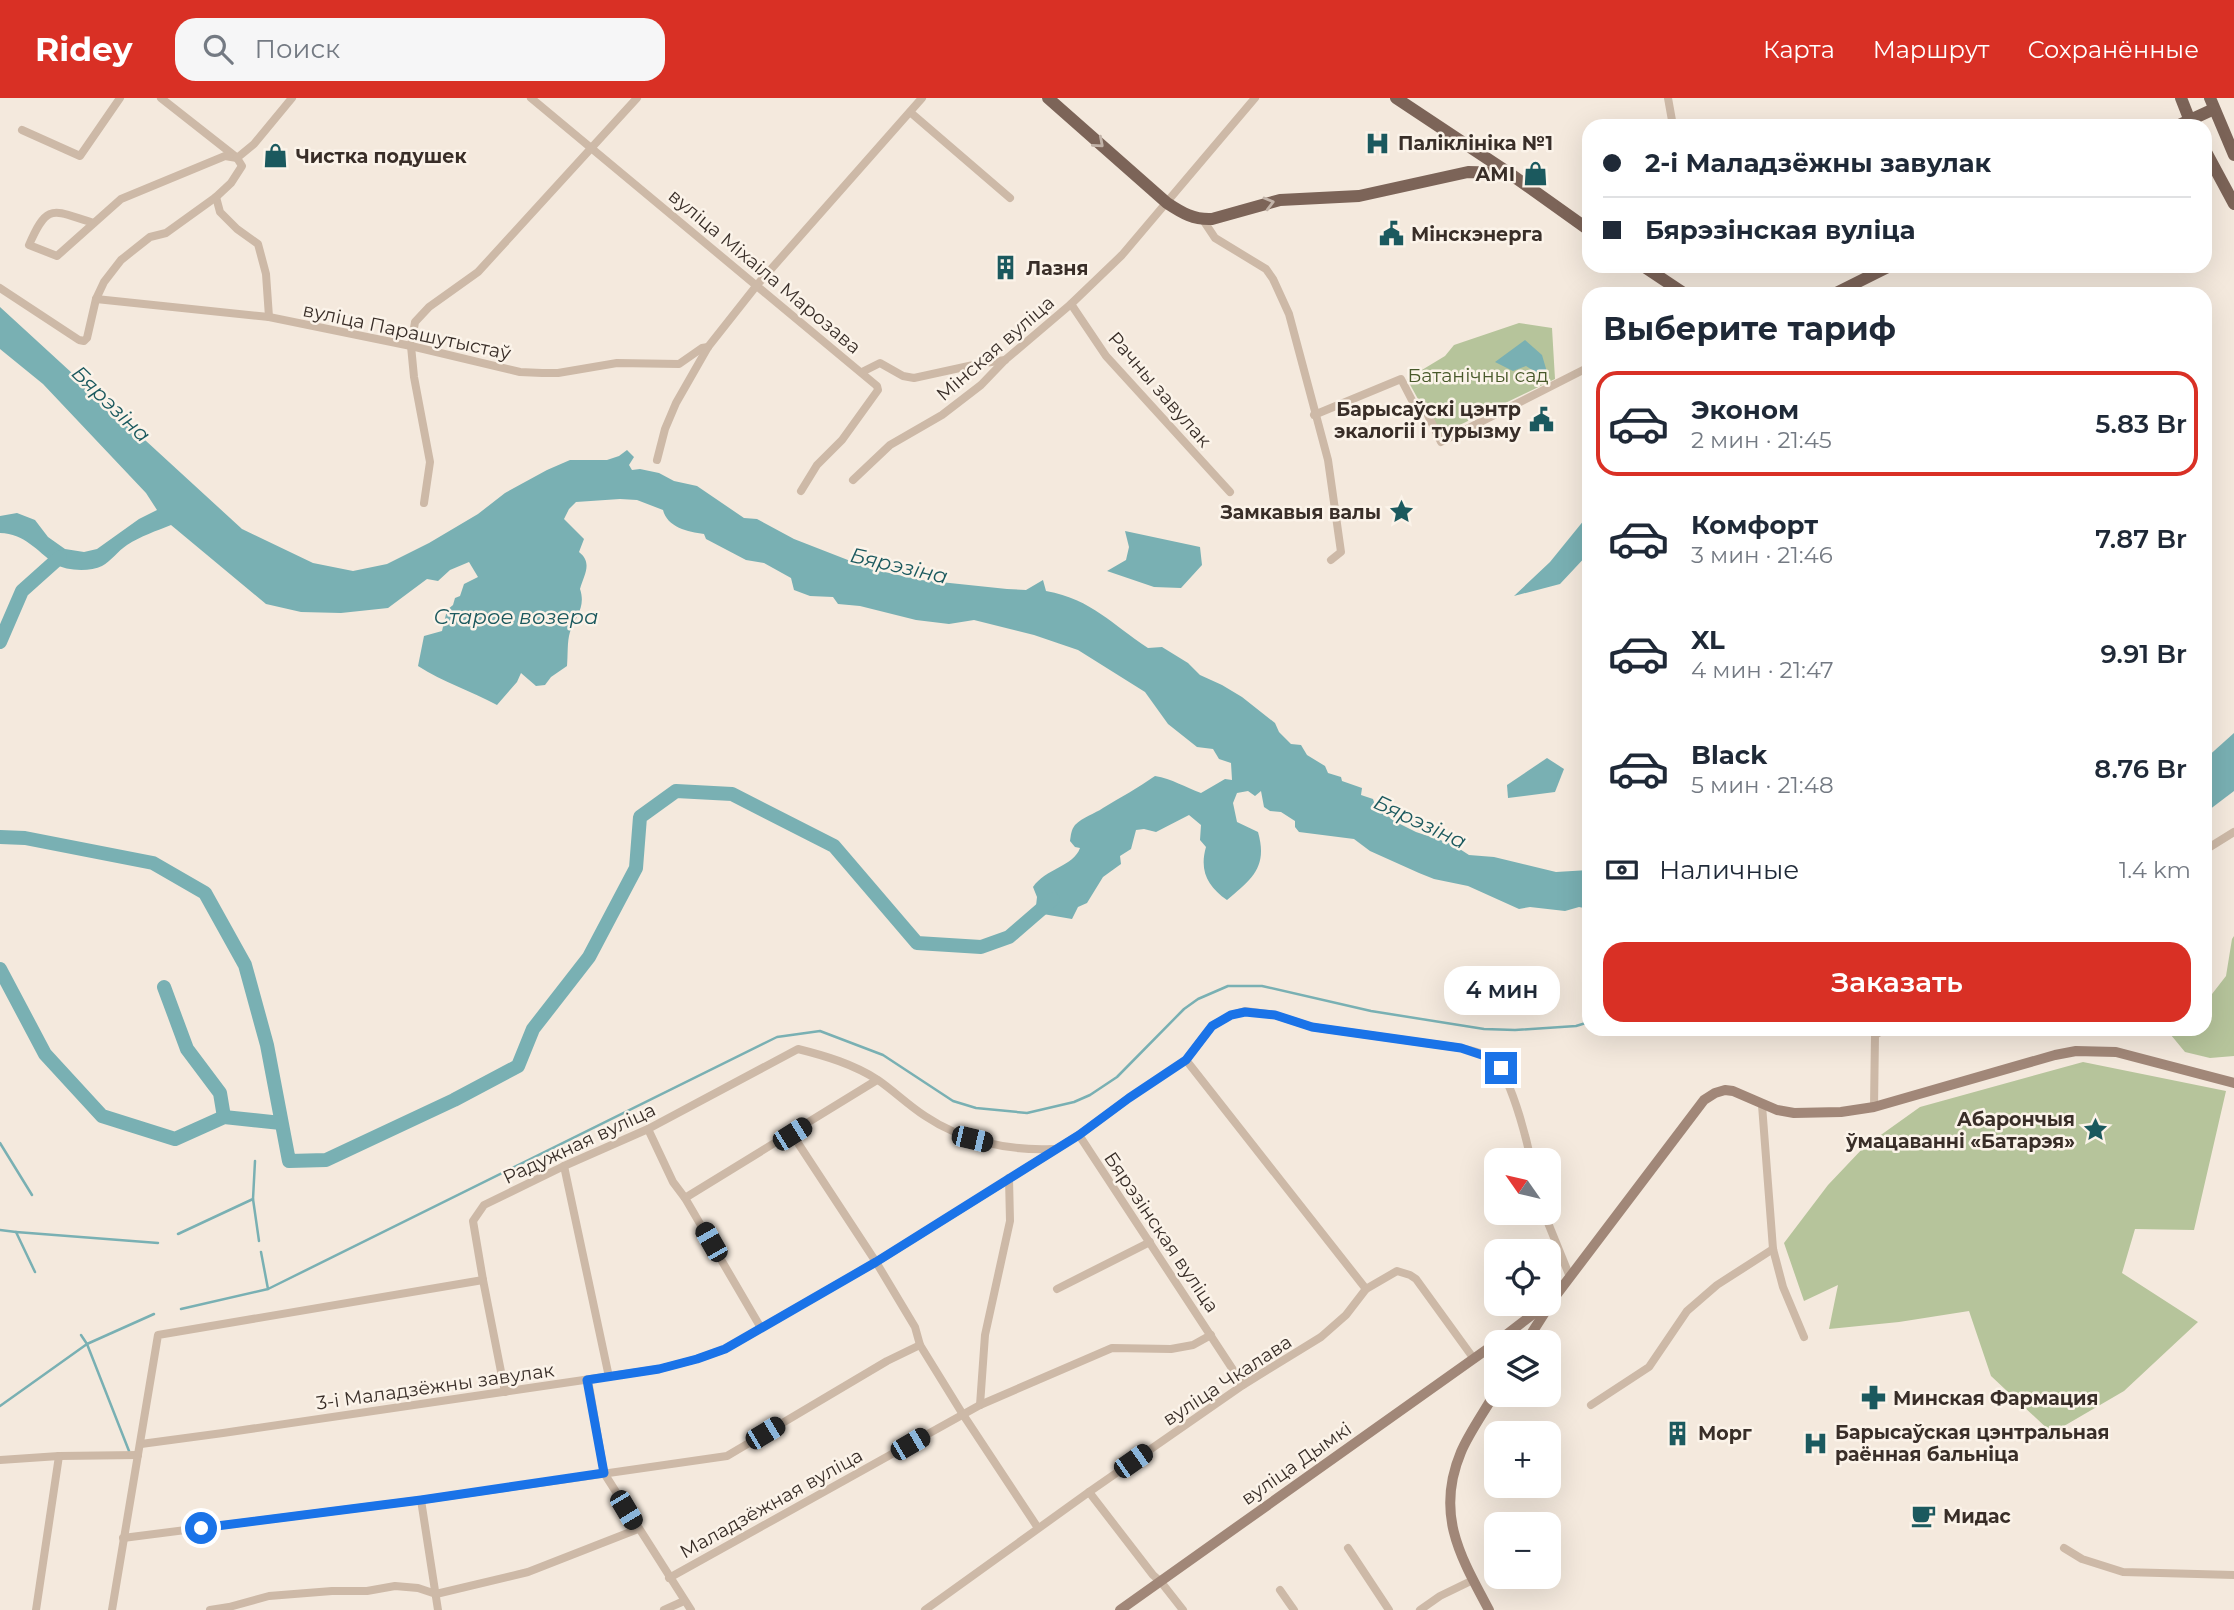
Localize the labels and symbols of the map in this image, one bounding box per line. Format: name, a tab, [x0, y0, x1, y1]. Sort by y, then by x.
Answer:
hospital icon: Паліклініка №1	[1364, 129, 1392, 157]
place label: Паліклініка №1	[1398, 132, 1553, 155]
one-way arrow	[1091, 135, 1104, 147]
shop icon: Чистка подушек	[262, 142, 290, 170]
place label: Чистка подушек	[296, 145, 468, 168]
shop icon: АМІ	[1521, 160, 1549, 188]
place label: АМІ	[1475, 163, 1515, 186]
street label: вуліца Міхаіла Марозава	[664, 184, 865, 359]
one-way arrow	[1263, 197, 1275, 211]
public building icon: Мінскэнерга	[1377, 220, 1405, 248]
place label: Мінскэнерга	[1411, 223, 1543, 246]
building icon: Лазня	[992, 254, 1020, 282]
place label: Лазня	[1026, 257, 1088, 280]
street label: Мінская вуліца	[932, 291, 1059, 406]
street label: вуліца Парашутыстаў	[301, 298, 513, 365]
street label: Рачны завулак	[1103, 327, 1216, 452]
water label: Бярэзіна	[67, 360, 156, 447]
park label: Батанічны сад	[1407, 364, 1549, 387]
place label: Барысаўскі цэнтр экалогіі і турызму	[1334, 398, 1521, 443]
public building icon: Барысаўскі цэнтр экалогіі і турызму	[1527, 406, 1555, 434]
place icon: Замкавыя валы	[1387, 498, 1415, 526]
place label: Замкавыя валы	[1219, 501, 1381, 524]
water label: Бярэзіна	[848, 542, 950, 589]
water label: Старое возера	[434, 604, 598, 629]
water label: Бярэзіна	[1370, 789, 1471, 854]
callout: 4 мин	[1443, 967, 1559, 1016]
route end	[1485, 1052, 1517, 1084]
street label: Радужная вуліца	[499, 1098, 659, 1189]
place label: Абарончыя ўмацаванні «Батарэя»	[1845, 1108, 2075, 1153]
car	[769, 1114, 816, 1154]
place icon: Абарончыя ўмацаванні «Батарэя»	[2081, 1116, 2109, 1144]
car	[950, 1124, 995, 1154]
street label: Бярэзінская вуліца	[1099, 1147, 1224, 1317]
north arrow	[1484, 1148, 1561, 1225]
car	[692, 1219, 731, 1265]
street label: вуліца Чкалава	[1158, 1330, 1296, 1431]
street label: 3-і Маладзёжны завулак	[315, 1358, 556, 1415]
pharmacy icon: Минская Фармация	[1859, 1384, 1887, 1412]
place label: Минская Фармация	[1893, 1387, 2099, 1410]
car	[742, 1413, 789, 1453]
street label: вуліца Дымкі	[1237, 1417, 1356, 1510]
building icon: Морг	[1664, 1419, 1692, 1447]
place label: Барысаўская цэнтральная раённая бальніца	[1835, 1421, 2109, 1466]
place label: Морг	[1698, 1422, 1752, 1445]
car	[887, 1424, 934, 1464]
hospital icon: Барысаўская цэнтральная раённая бальніца	[1801, 1429, 1829, 1457]
car	[1110, 1440, 1157, 1482]
street label: Маладзёжная вуліца	[676, 1444, 867, 1563]
car	[607, 1487, 646, 1533]
cafe icon: Мидас	[1909, 1502, 1937, 1530]
place label: Мидас	[1943, 1505, 2011, 1528]
route start	[185, 1512, 217, 1544]

